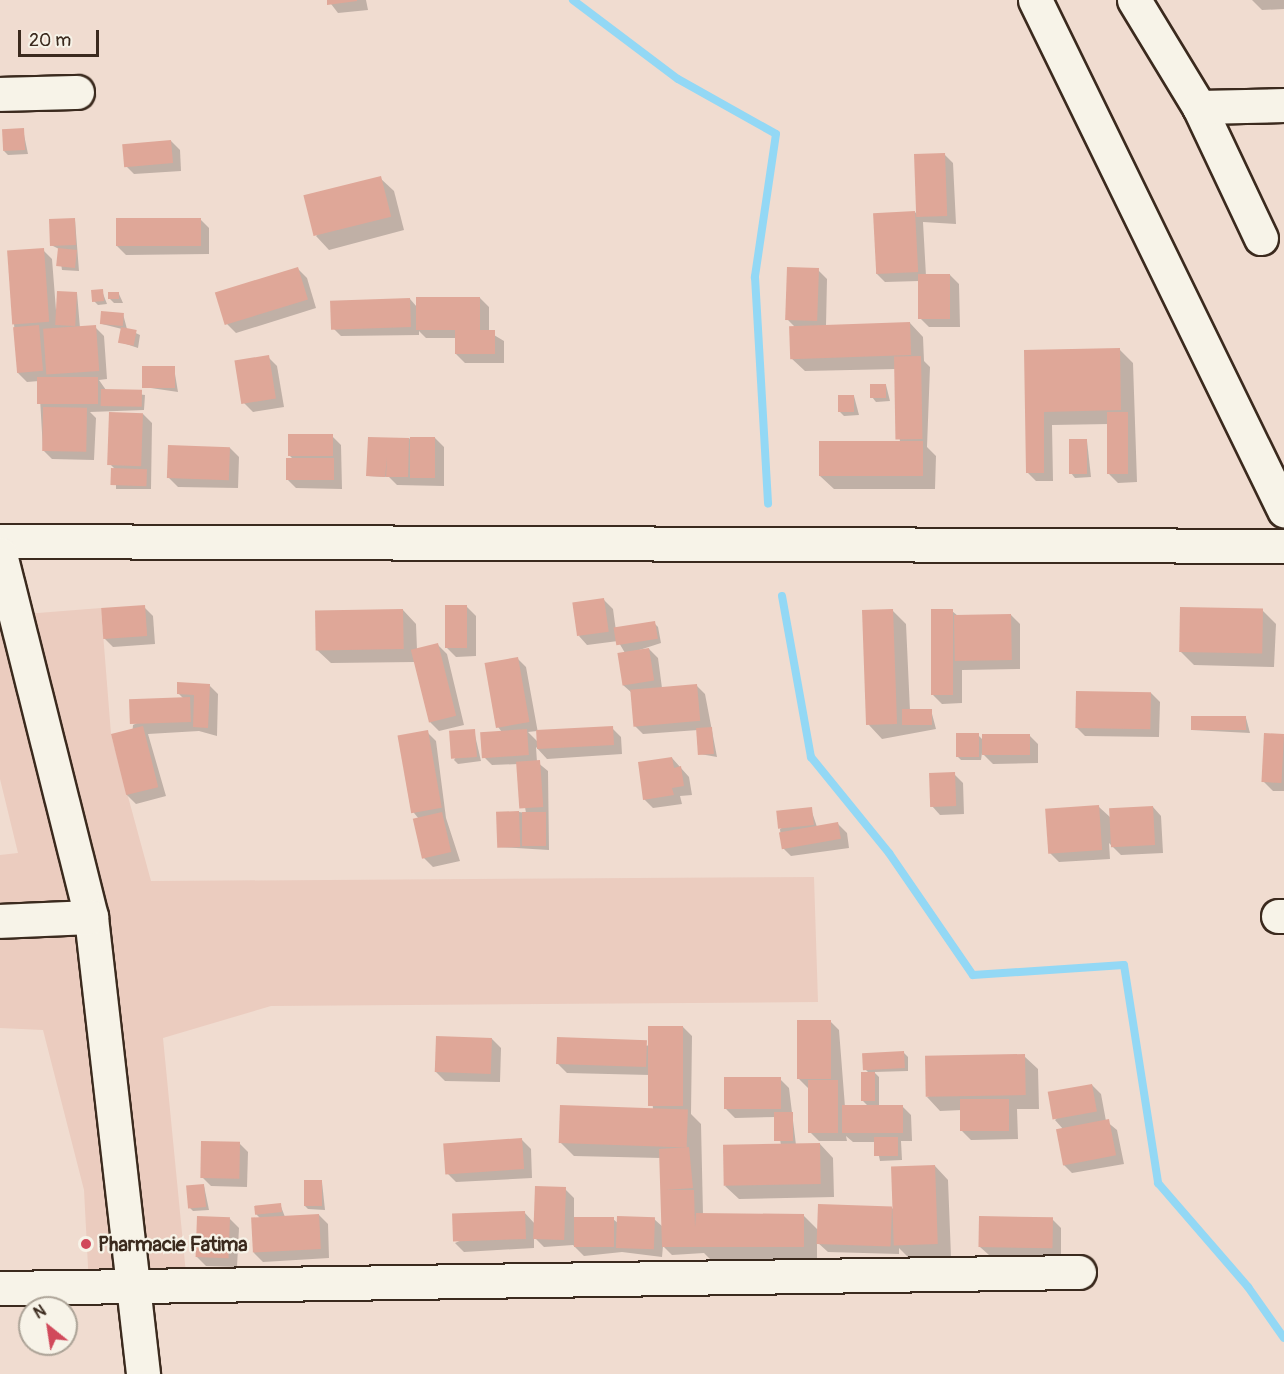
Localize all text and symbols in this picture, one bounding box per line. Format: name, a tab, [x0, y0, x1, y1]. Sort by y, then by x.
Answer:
scale bar	[21, 18, 102, 56]
text: 20 m	[29, 29, 71, 52]
place label: Pharmacie Fatima	[98, 1232, 248, 1256]
marker: Pharmacie Fatima	[79, 1237, 93, 1251]
north arrow	[18, 1296, 78, 1356]
text: N	[30, 1301, 50, 1324]

